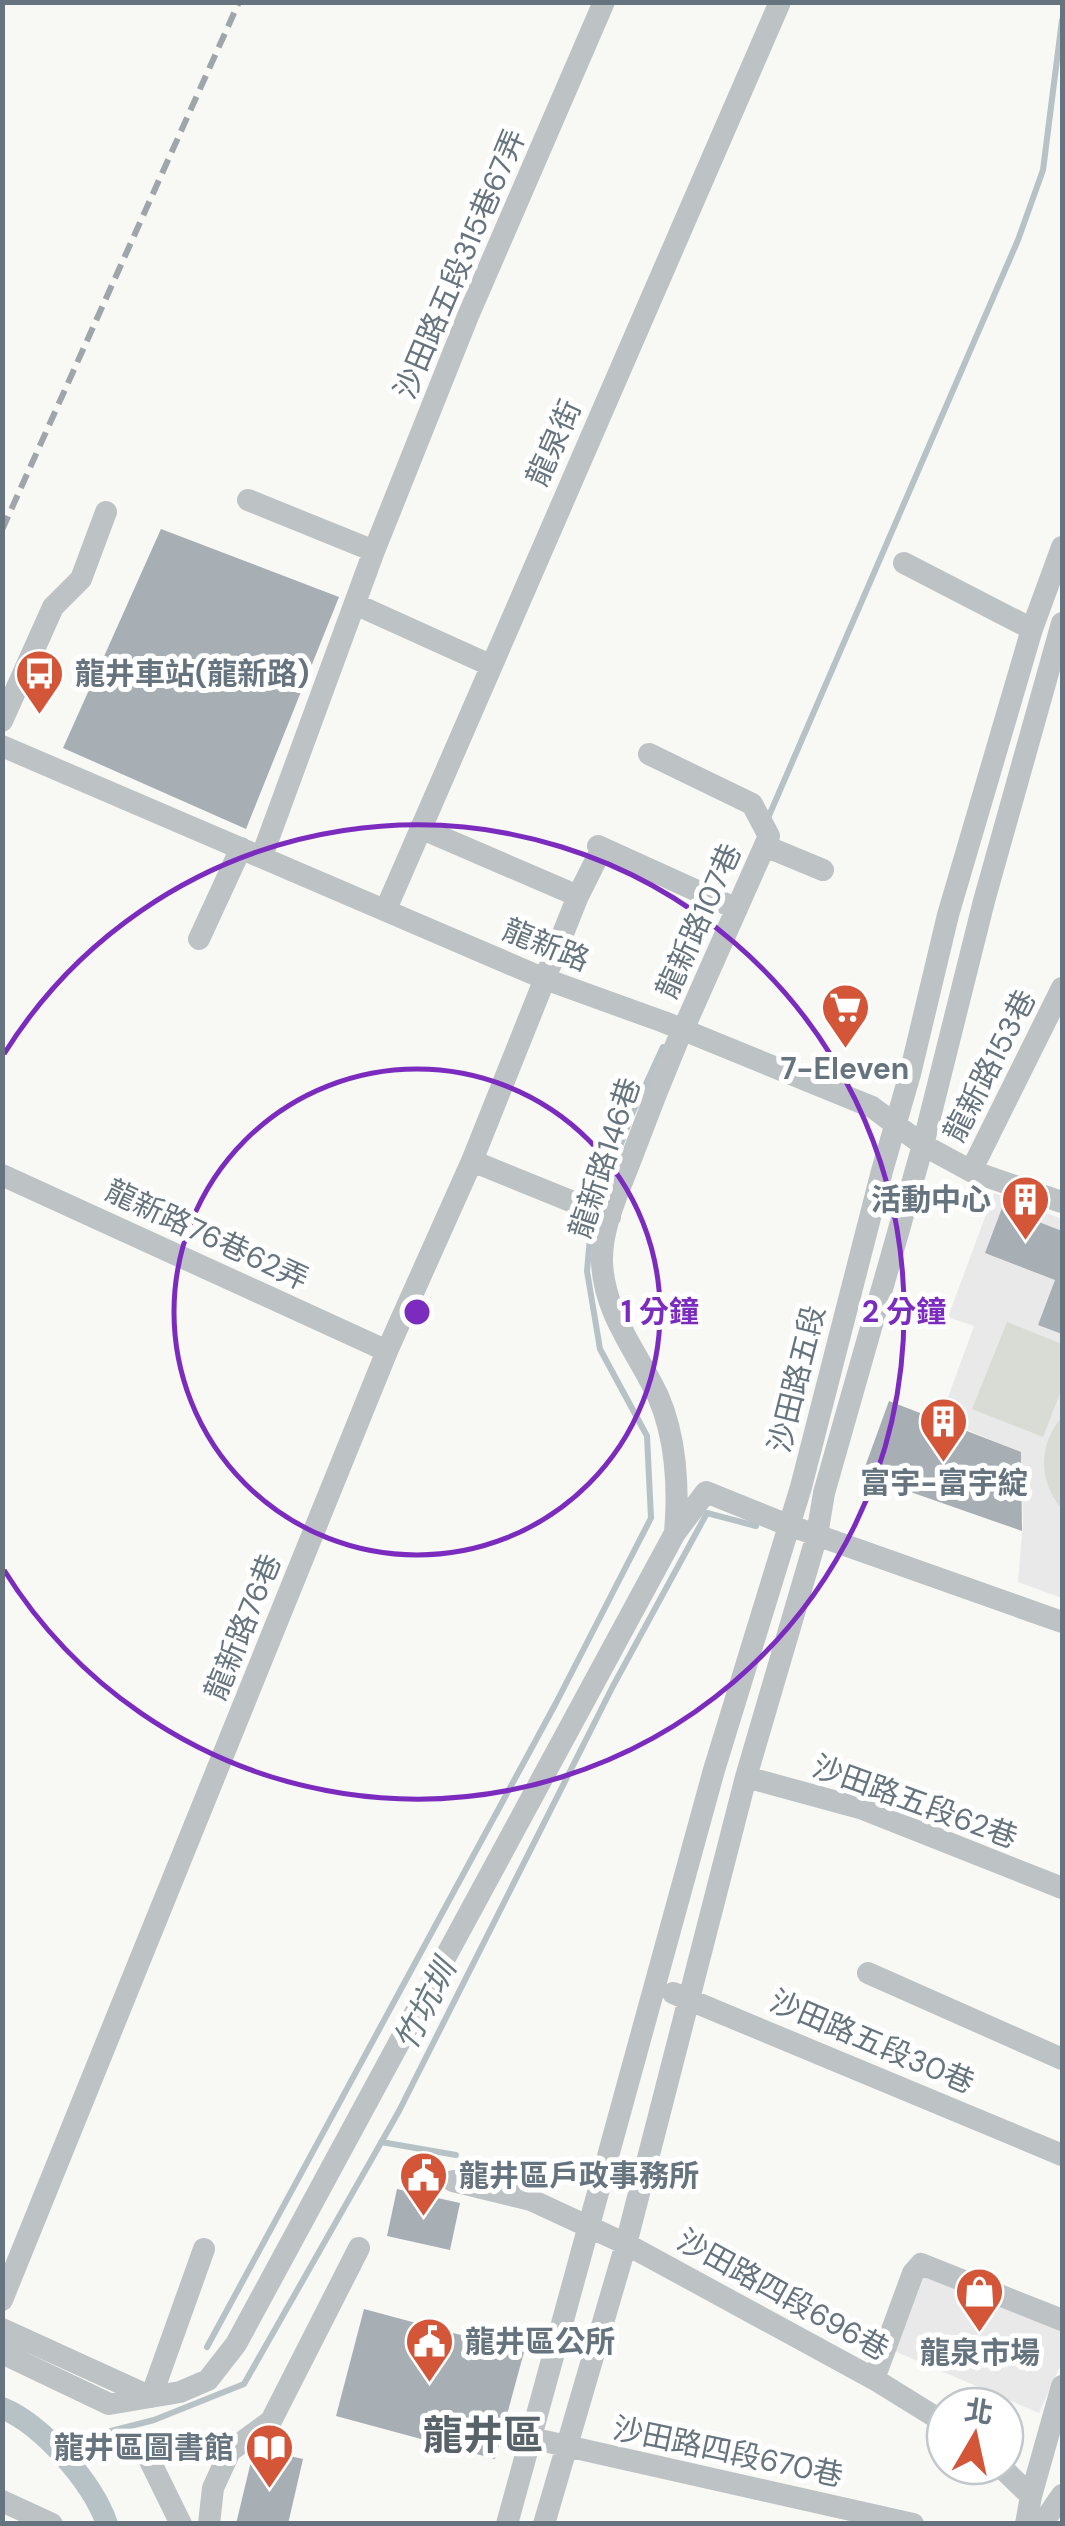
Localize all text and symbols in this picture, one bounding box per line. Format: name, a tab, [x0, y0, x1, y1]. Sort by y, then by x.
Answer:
street label: 沙田路五段315巷67弄	[385, 123, 534, 404]
street label: 龍泉街	[517, 394, 590, 492]
bus stop icon: 龍井車站(龍新路)	[14, 648, 66, 716]
place label: 龍井車站(龍新路)	[75, 654, 309, 693]
street label: 龍新路107巷	[647, 837, 750, 1004]
street label: 龍新路	[497, 910, 595, 979]
supermarket icon: 7-Eleven	[819, 982, 871, 1050]
street label: 龍新路153巷	[935, 983, 1044, 1148]
place label: 7-Eleven	[781, 1049, 909, 1088]
street label: 龍新路146巷	[560, 1073, 649, 1243]
street label: 龍新路76巷62弄	[100, 1171, 315, 1299]
building icon: 活動中心	[1000, 1174, 1052, 1242]
place label: 活動中心	[871, 1180, 991, 1219]
text: 1 分鐘	[621, 1292, 699, 1331]
text: 2 分鐘	[862, 1292, 946, 1331]
centre of rings	[399, 1294, 435, 1330]
street label: 沙田路五段	[759, 1301, 834, 1456]
building icon: 富宇-富宇綻	[918, 1396, 970, 1464]
place label: 富宇-富宇綻	[860, 1463, 1028, 1502]
street label: 龍新路76巷	[196, 1548, 289, 1706]
street label: 沙田路五段62巷	[807, 1746, 1023, 1857]
water label: 竹坑圳	[384, 1949, 467, 2057]
street label: 沙田路五段30巷	[764, 1981, 980, 2102]
public building icon: 龍井區戶政事務所	[398, 2150, 450, 2218]
place label: 龍井區戶政事務所	[459, 2156, 699, 2195]
street label: 沙田路四段696巷	[671, 2220, 896, 2369]
shop icon: 龍泉市場	[954, 2266, 1006, 2334]
public building icon: 龍井區公所	[404, 2316, 456, 2384]
place label: 龍井區公所	[465, 2322, 615, 2361]
place label: 龍泉市場	[920, 2333, 1040, 2372]
north arrow	[925, 2386, 1025, 2486]
text: 北	[962, 2391, 996, 2432]
street label: 沙田路四段670巷	[610, 2408, 847, 2495]
district label: 龍井區	[423, 2409, 543, 2461]
library icon: 龍井區圖書館	[243, 2422, 295, 2490]
place label: 龍井區圖書館	[54, 2428, 234, 2467]

